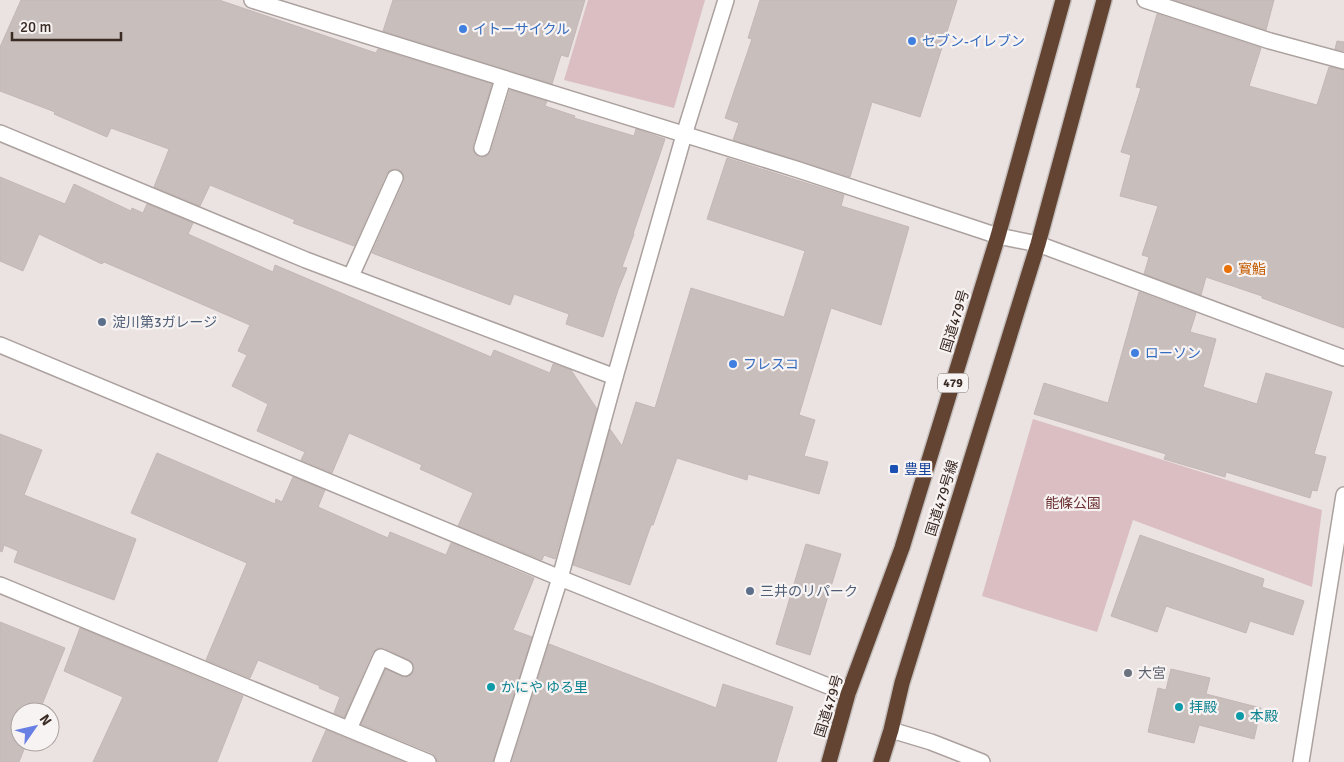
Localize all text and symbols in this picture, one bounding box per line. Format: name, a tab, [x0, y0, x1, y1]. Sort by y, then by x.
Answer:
scale bar	[12, 10, 121, 42]
text: 20 m	[20, 18, 51, 36]
place label: イトーサイクル	[473, 21, 570, 38]
marker: イトーサイクル	[457, 23, 469, 35]
place label: セブン-イレブン	[922, 33, 1025, 50]
marker: セブン-イレブン	[906, 35, 918, 47]
place label: 寳鮨	[1238, 261, 1266, 278]
marker: 寳鮨	[1222, 263, 1234, 275]
street label: 国道479号	[937, 288, 973, 354]
place label: 淀川第3ガレージ	[112, 314, 217, 331]
marker: 淀川第3ガレージ	[96, 316, 108, 328]
place label: ローソン	[1145, 345, 1201, 362]
marker: ローソン	[1129, 347, 1141, 359]
place label: フレスコ	[743, 356, 799, 373]
marker: フレスコ	[727, 358, 739, 370]
road number: 479	[938, 373, 968, 392]
street label: 国道479号線	[922, 458, 962, 538]
place label: 豊里	[904, 461, 932, 478]
marker: 豊里	[888, 463, 900, 475]
park label: 能條公園	[1045, 495, 1101, 512]
place label: 三井のリパーク	[760, 583, 858, 600]
marker: 三井のリパーク	[744, 585, 756, 597]
place label: 大宮	[1138, 665, 1166, 682]
marker: 大宮	[1122, 667, 1134, 679]
street label: 国道479号	[811, 673, 847, 739]
place label: かにや ゆる里	[501, 679, 588, 696]
marker: かにや ゆる里	[485, 681, 497, 693]
place label: 拝殿	[1189, 699, 1217, 716]
marker: 拝殿	[1173, 701, 1185, 713]
north arrow	[10, 702, 60, 752]
place label: 本殿	[1250, 708, 1278, 725]
marker: 本殿	[1234, 710, 1246, 722]
text: N	[36, 711, 55, 729]

